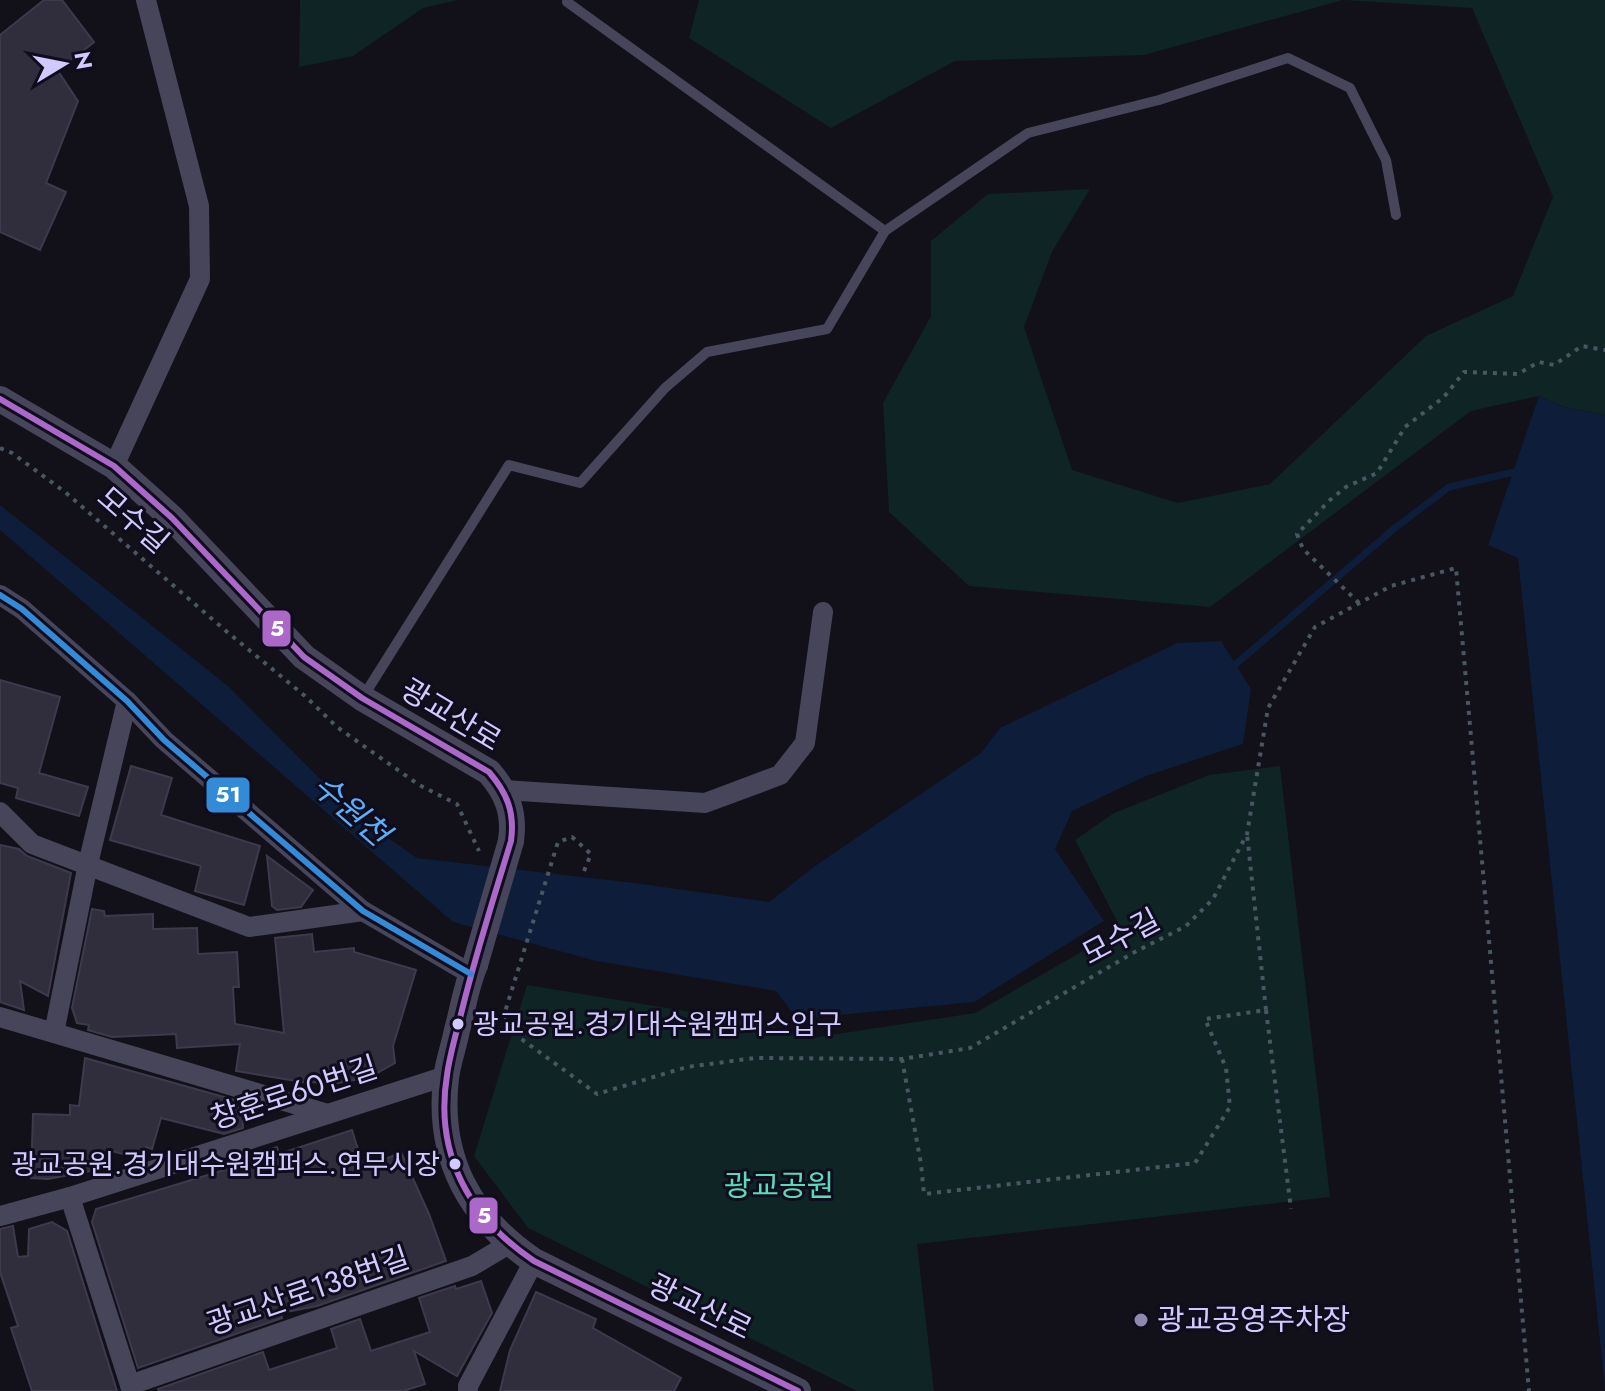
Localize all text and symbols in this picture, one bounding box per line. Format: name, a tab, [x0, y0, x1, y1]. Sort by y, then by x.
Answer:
north arrow	[24, 24, 104, 104]
text: N	[66, 49, 101, 72]
street label: 모수길	[88, 476, 179, 563]
line badge: 5	[261, 609, 292, 648]
text: 5	[270, 612, 284, 644]
street label: 광교산로	[393, 668, 510, 761]
water label: 수원천	[303, 764, 402, 859]
line badge: 51	[205, 776, 251, 814]
text: 51	[215, 778, 241, 810]
street label: 모수길	[1074, 898, 1167, 975]
place label: 광교공원.경기대수원캠퍼스입구	[473, 1004, 842, 1045]
marker: 광교공원.경기대수원캠퍼스입구	[450, 1016, 466, 1032]
street label: 창훈로60번길	[205, 1045, 383, 1140]
place label: 광교공원.경기대수원캠퍼스.연무시장	[11, 1144, 440, 1185]
marker: 광교공원.경기대수원캠퍼스.연무시장	[447, 1156, 463, 1172]
park label: 광교공원	[724, 1164, 834, 1207]
line badge: 5	[468, 1196, 499, 1235]
text: 5	[477, 1199, 491, 1231]
street label: 광교산로138번길	[201, 1236, 415, 1345]
street label: 광교산로	[641, 1263, 759, 1350]
place label: 광교공영주차장	[1157, 1298, 1350, 1341]
marker: 광교공영주차장	[1132, 1311, 1150, 1329]

